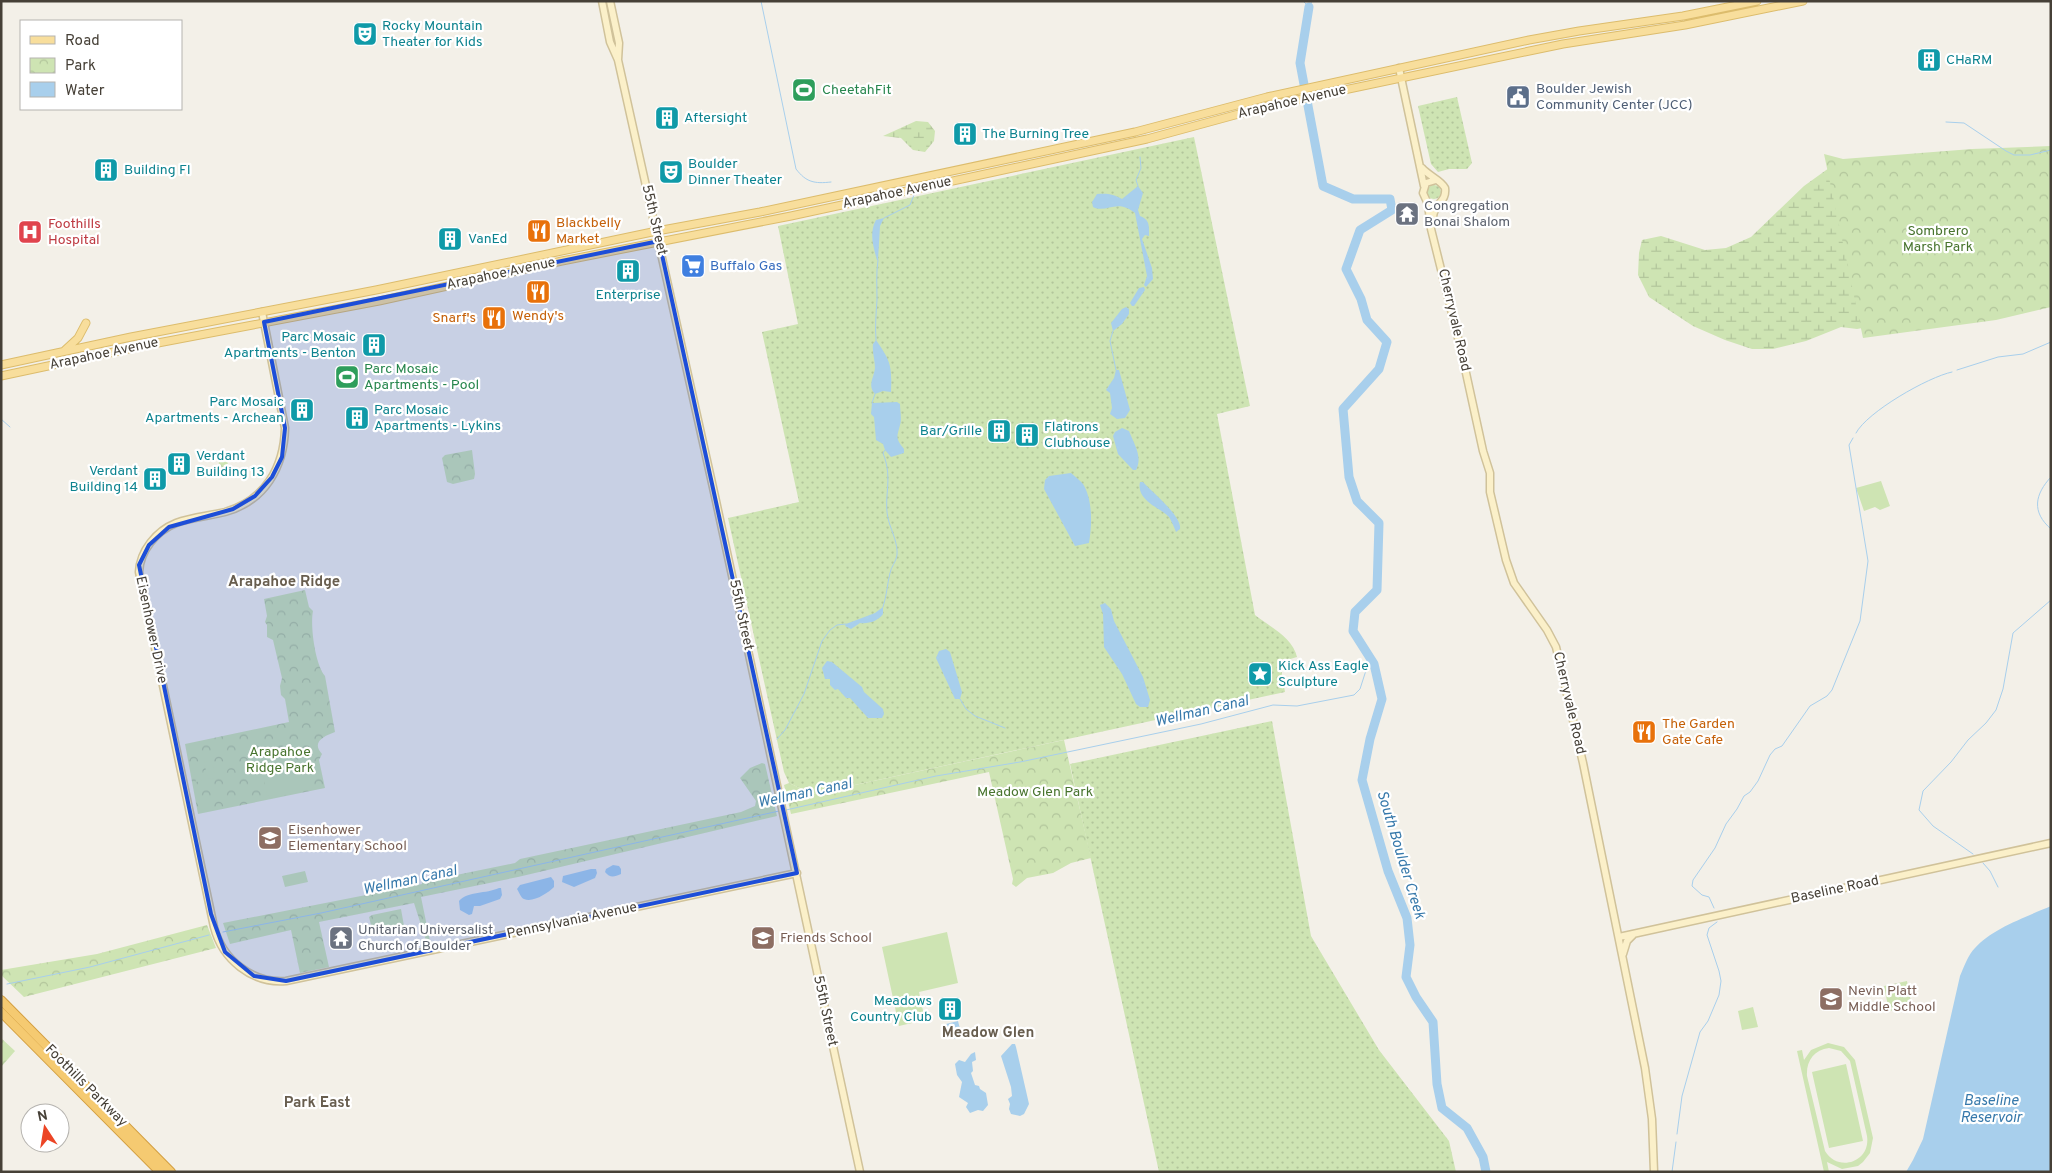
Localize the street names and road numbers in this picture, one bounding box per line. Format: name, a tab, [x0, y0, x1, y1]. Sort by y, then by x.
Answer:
street label: Arapahoe Avenue	[1236, 81, 1348, 123]
street label: Arapahoe Avenue	[841, 173, 953, 213]
street label: 55th Street	[638, 183, 670, 257]
street label: Arapahoe Avenue	[445, 254, 557, 294]
street label: Cherryvale Road	[1434, 267, 1474, 373]
street label: Arapahoe Avenue	[48, 334, 160, 374]
street label: Eisenhower Drive	[131, 575, 171, 685]
street label: 55th Street	[725, 578, 757, 652]
street label: Cherryvale Road	[1549, 650, 1589, 756]
street label: Baseline Road	[1790, 872, 1880, 908]
street label: Pennsylvania Avenue	[505, 899, 639, 943]
street label: 55th Street	[809, 974, 841, 1048]
street label: Foothills Parkway	[41, 1041, 131, 1131]

